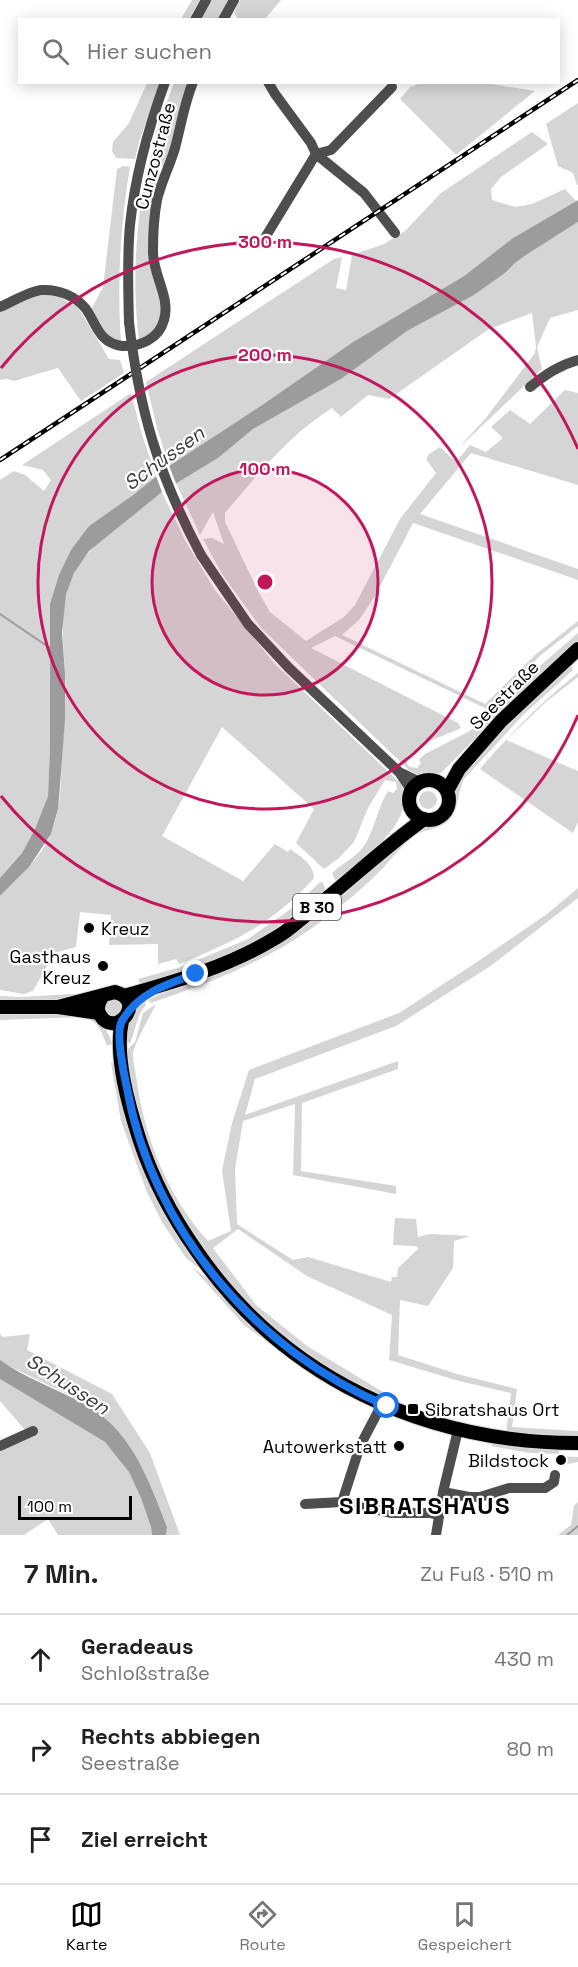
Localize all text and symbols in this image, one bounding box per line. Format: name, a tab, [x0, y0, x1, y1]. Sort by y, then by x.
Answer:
search box	[18, 18, 560, 84]
icon: search	[39, 35, 72, 68]
text: Hier suchen	[87, 37, 212, 65]
street label: Cunzostraße	[130, 100, 180, 212]
text: 300 m	[238, 230, 292, 253]
text: 200 m	[238, 343, 292, 366]
water label: Schussen	[118, 420, 210, 496]
text: 100 m	[239, 457, 291, 480]
centre of rings	[255, 572, 275, 592]
street label: Seestraße	[465, 656, 543, 734]
road number: B 30	[293, 894, 341, 920]
place label: Kreuz	[101, 917, 150, 940]
marker: Kreuz	[82, 921, 96, 935]
place label: Gasthaus Kreuz	[10, 945, 91, 989]
marker: Gasthaus Kreuz	[96, 959, 110, 973]
route end	[182, 960, 208, 986]
water label: Schussen	[22, 1348, 115, 1421]
route start	[373, 1392, 399, 1418]
place label: Sibratshaus Ort	[425, 1398, 559, 1421]
marker: Sibratshaus Ort	[406, 1402, 420, 1416]
place label: Autowerkstatt	[263, 1435, 387, 1458]
marker: Autowerkstatt	[392, 1439, 406, 1453]
place label: Bildstock	[468, 1449, 549, 1472]
marker: Bildstock	[554, 1453, 568, 1467]
district label: SIBRATSHAUS	[339, 1490, 511, 1521]
scale bar	[18, 1493, 132, 1520]
text: 100 m	[27, 1496, 72, 1517]
text: 7 Min.	[24, 1557, 99, 1591]
text: Zu Fuß · 510 m	[420, 1561, 554, 1587]
text: Geradeaus	[81, 1632, 193, 1660]
icon: ahead	[24, 1643, 57, 1676]
text: 430 m	[494, 1646, 554, 1672]
text: Schloßstraße	[81, 1660, 210, 1686]
text: Rechts abbiegen	[81, 1722, 261, 1750]
icon: right	[24, 1733, 57, 1766]
text: 80 m	[506, 1736, 554, 1762]
text: Seestraße	[81, 1750, 180, 1776]
icon: arrive	[24, 1823, 57, 1856]
text: Ziel erreicht	[81, 1825, 208, 1853]
tab: Karte	[66, 1898, 108, 1955]
tab: Route	[239, 1898, 286, 1955]
tab: Gespeichert	[418, 1898, 512, 1955]

